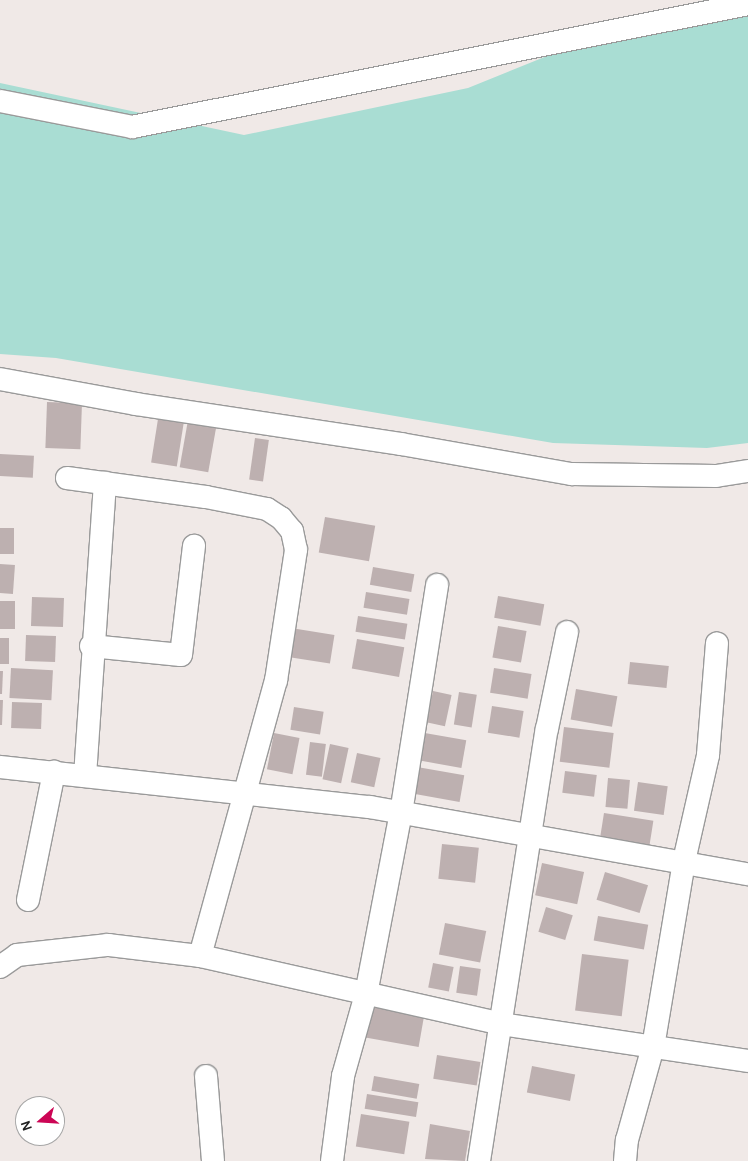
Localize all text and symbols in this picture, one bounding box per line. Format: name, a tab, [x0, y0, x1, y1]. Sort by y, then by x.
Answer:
north arrow	[15, 1096, 65, 1146]
text: N	[17, 1118, 36, 1133]

